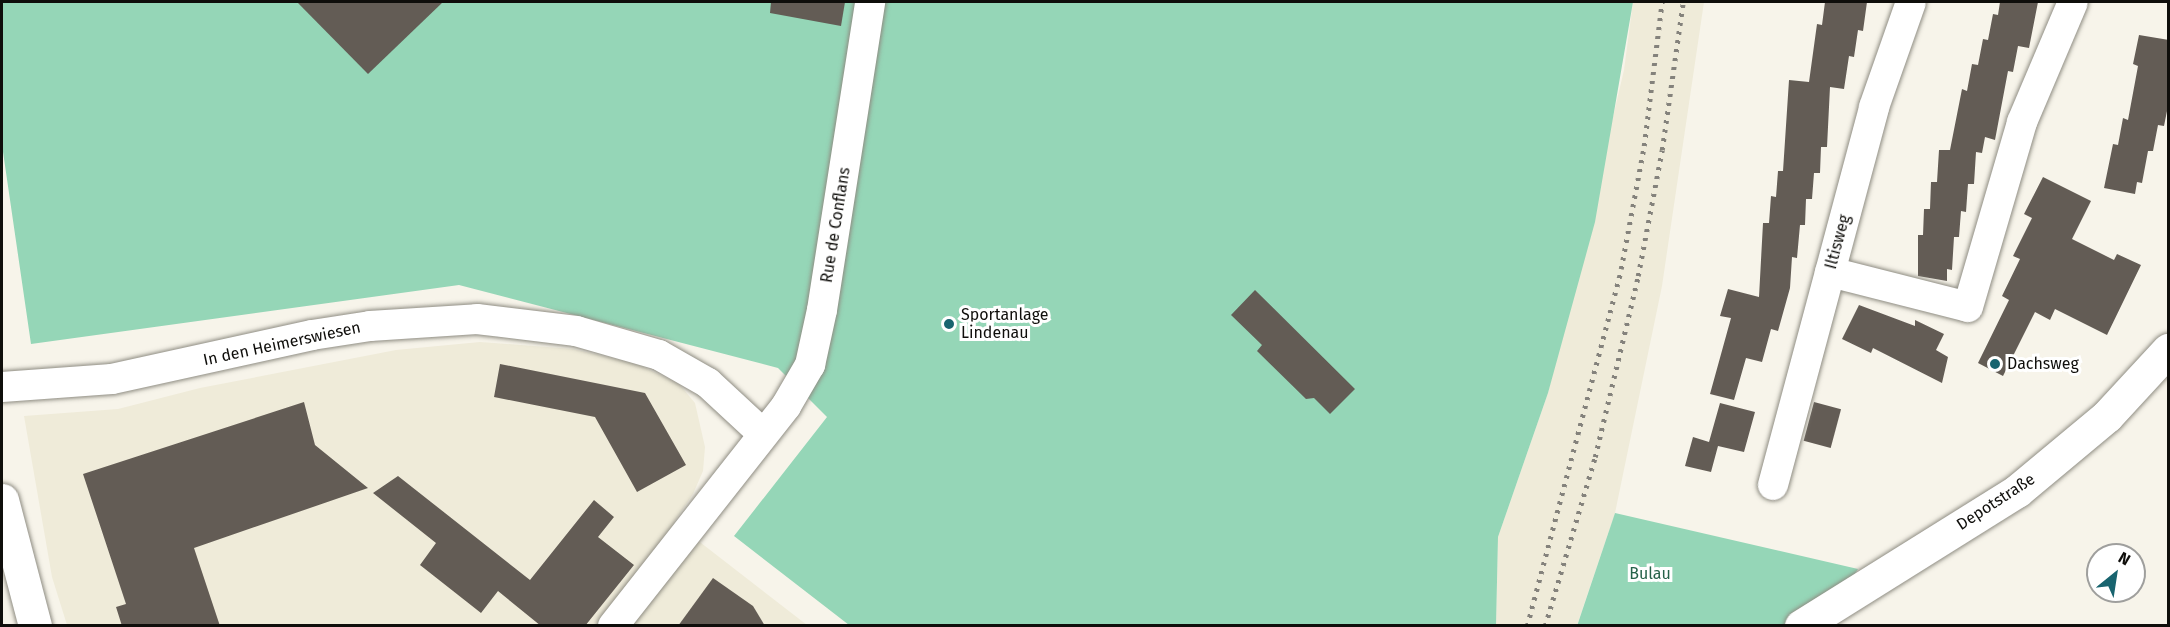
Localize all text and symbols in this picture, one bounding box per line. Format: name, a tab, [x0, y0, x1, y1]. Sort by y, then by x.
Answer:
street label: Rue de Conflans	[817, 166, 855, 284]
street label: Iltisweg	[1822, 213, 1854, 271]
place label: Sportanlage Lindenau	[961, 305, 1048, 343]
marker: Sportanlage Lindenau	[942, 317, 956, 331]
street label: In den Heimerswiesen	[202, 318, 362, 370]
place label: Dachsweg	[2007, 354, 2079, 374]
marker: Dachsweg	[1988, 357, 2002, 371]
street label: Depotstraße	[1953, 470, 2039, 534]
north arrow	[2086, 543, 2146, 603]
text: N	[2115, 548, 2134, 570]
park label: Bulau	[1629, 564, 1671, 584]

